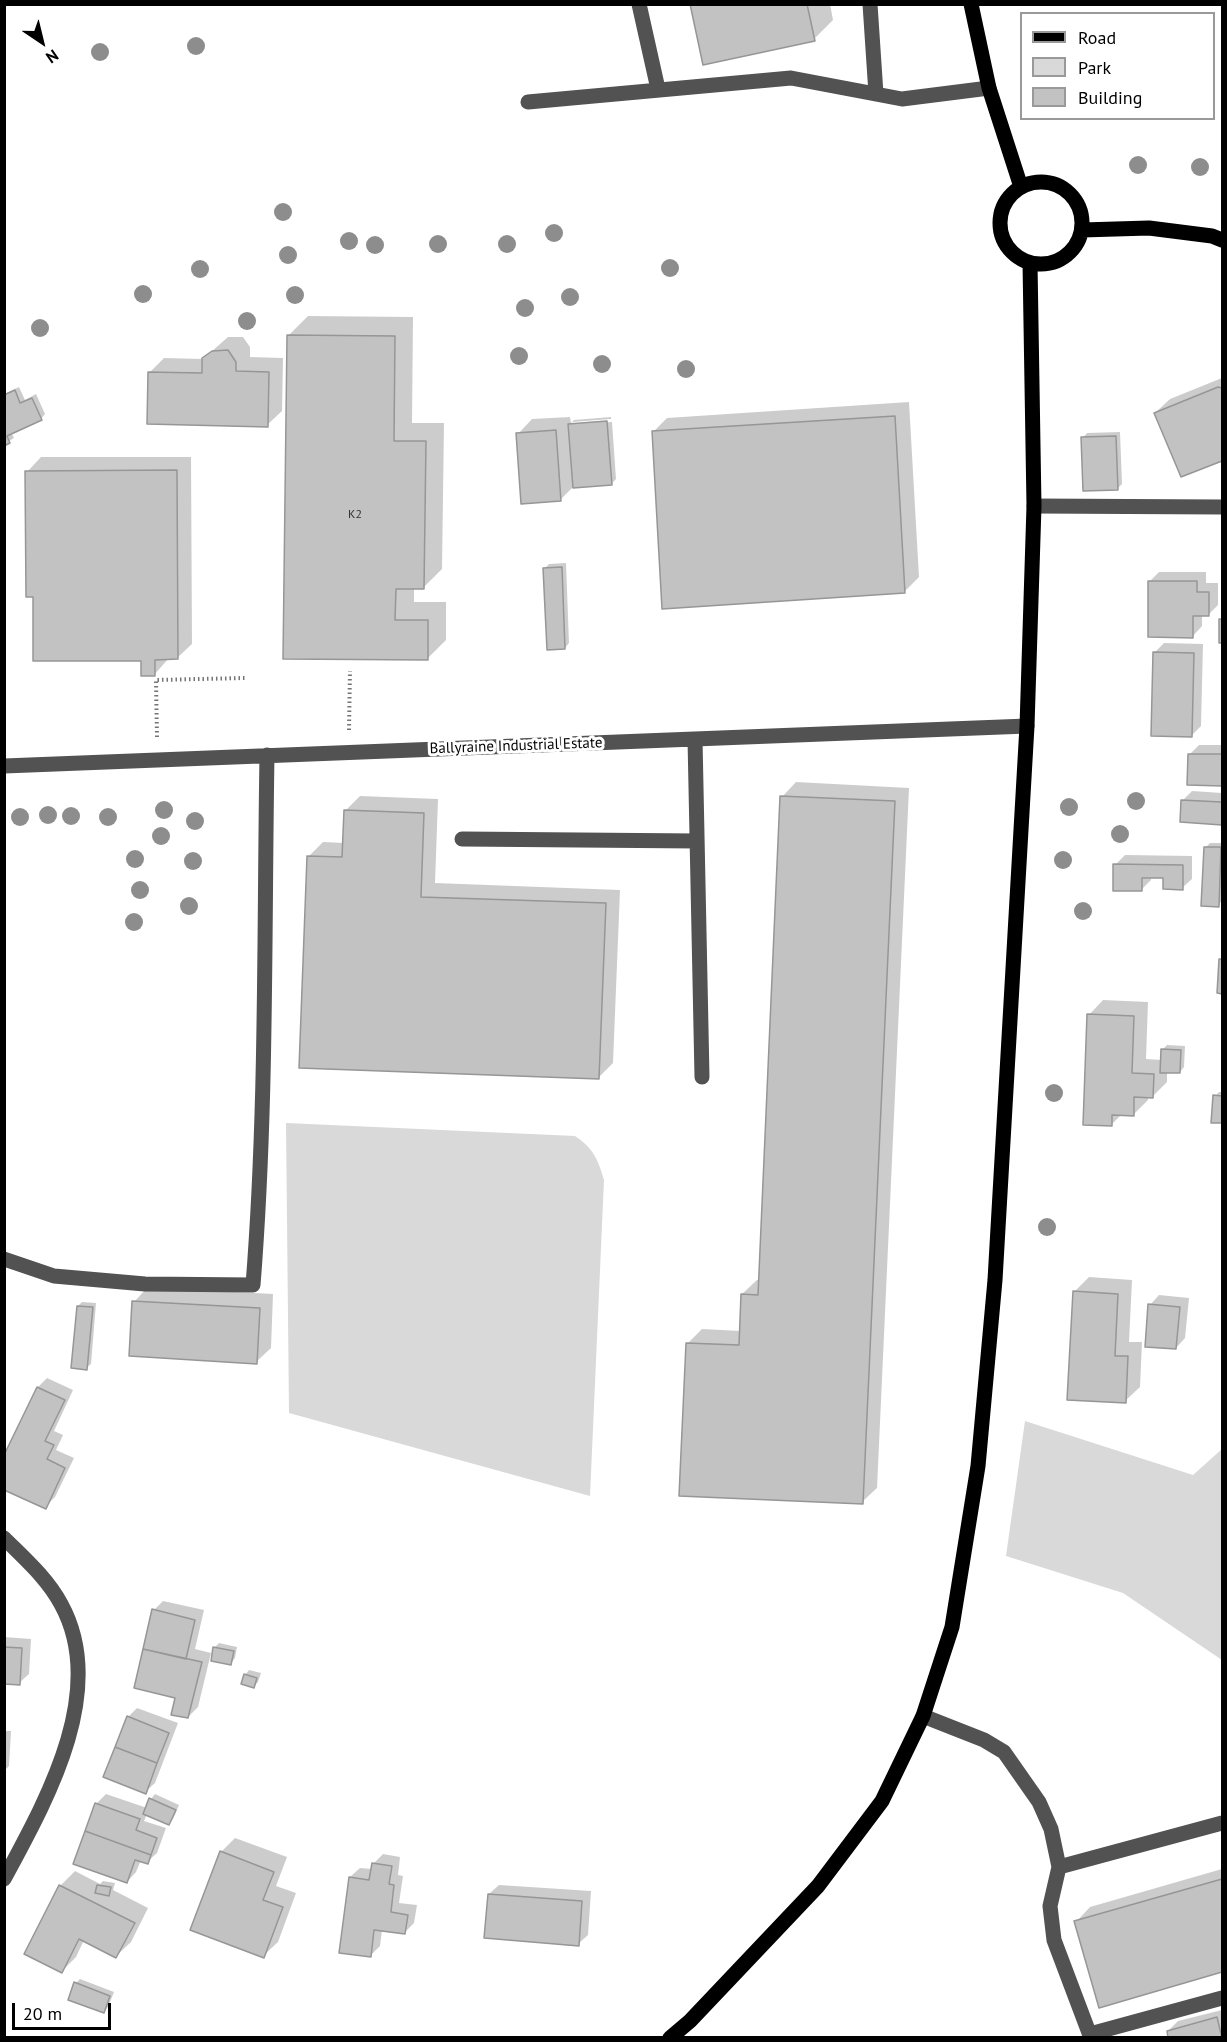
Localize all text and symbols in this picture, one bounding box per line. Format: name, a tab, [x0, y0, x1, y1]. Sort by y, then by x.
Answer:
north arrow	[12, 12, 72, 72]
legend	[1020, 12, 1215, 120]
text: Road	[1078, 26, 1116, 49]
text: N	[42, 46, 62, 68]
text: Park	[1078, 56, 1111, 79]
text: Building	[1078, 86, 1142, 109]
house number: K2	[348, 508, 362, 522]
street label: Ballyraine Industrial Estate	[429, 734, 603, 758]
scale bar	[15, 1991, 114, 2029]
text: 20 m	[23, 2002, 62, 2025]

